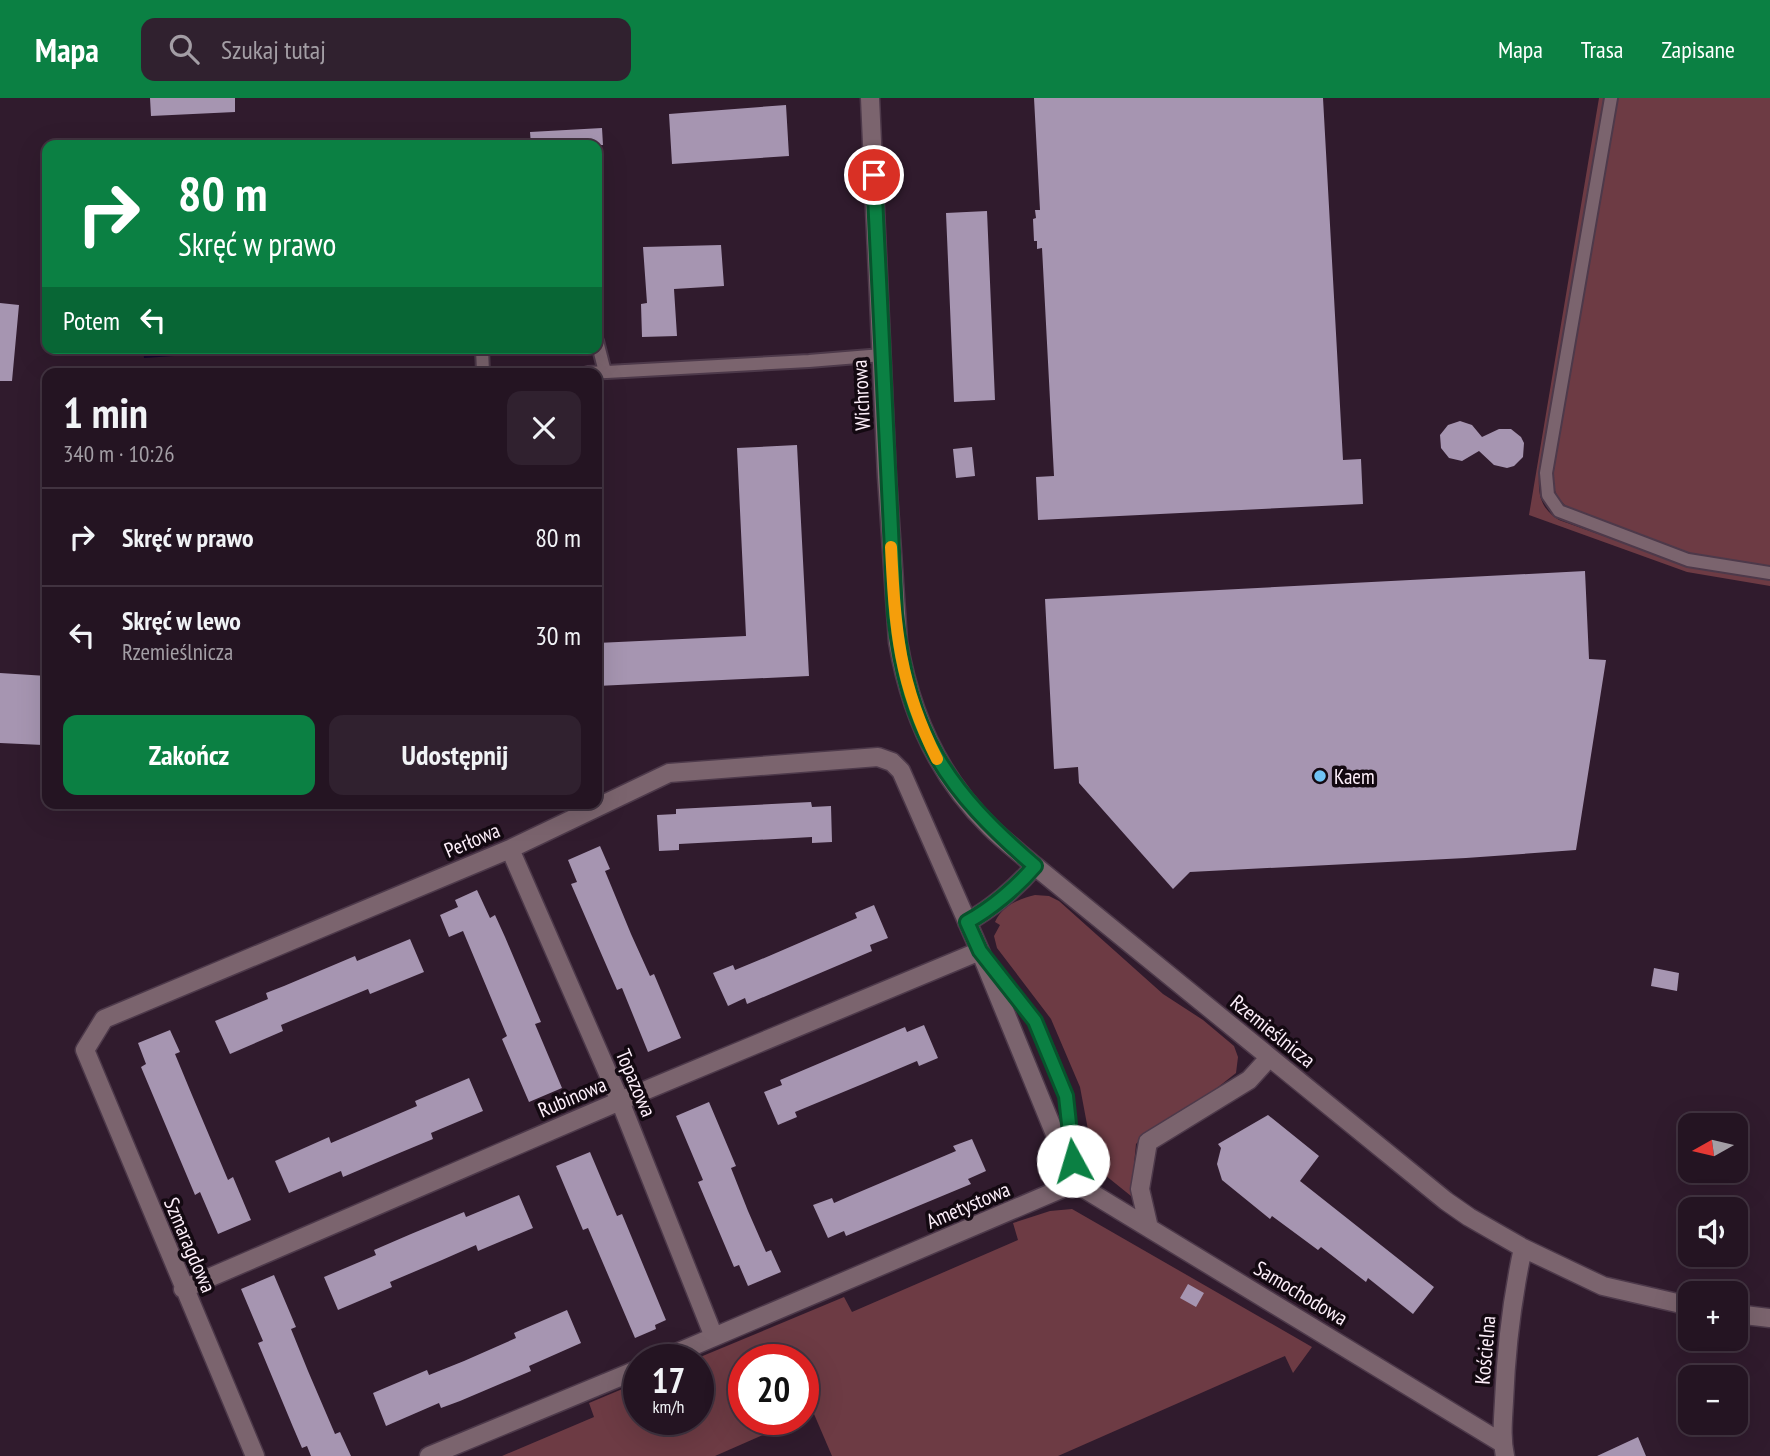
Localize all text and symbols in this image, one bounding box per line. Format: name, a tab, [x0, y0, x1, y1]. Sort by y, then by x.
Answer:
search box	[141, 18, 631, 81]
text: Mapa	[35, 28, 99, 71]
icon: search	[165, 30, 203, 68]
text: Szukaj tutaj	[221, 33, 326, 66]
text: Mapa	[1498, 34, 1543, 65]
text: Trasa	[1581, 34, 1623, 65]
text: Zapisane	[1661, 34, 1735, 65]
pin	[844, 145, 904, 205]
icon: arrive	[855, 156, 893, 194]
text: 80 m	[178, 161, 267, 225]
icon: right	[63, 168, 154, 259]
text: Skręć w prawo	[178, 223, 336, 265]
icon: left	[134, 301, 172, 339]
text: Potem	[63, 304, 120, 337]
street label: Wichrowa	[846, 359, 876, 431]
text: 1 min	[63, 385, 148, 440]
button: close	[507, 391, 581, 465]
text: 340 m · 10:26	[63, 439, 175, 468]
icon: right	[63, 518, 101, 556]
text: Skręć w prawo	[122, 521, 253, 554]
text: 80 m	[535, 521, 581, 554]
text: Skręć w lewo	[122, 604, 241, 637]
icon: left	[63, 616, 101, 654]
text: 30 m	[535, 619, 581, 652]
text: Rzemieślnicza	[122, 637, 233, 666]
button: Zakończ	[63, 715, 315, 795]
button: Udostępnij	[329, 715, 581, 795]
place label: Kaem	[1334, 763, 1375, 790]
marker: Kaem	[1312, 768, 1328, 784]
street label: Perłowa	[440, 816, 504, 864]
street label: Rzemieślnicza	[1225, 989, 1321, 1073]
street label: Topazowa	[610, 1045, 662, 1121]
street label: Rubinowa	[534, 1071, 610, 1123]
north arrow	[1678, 1113, 1748, 1183]
map controls	[1678, 1113, 1748, 1435]
position arrow	[1036, 1124, 1110, 1198]
street label: Ametystowa	[922, 1175, 1014, 1235]
street label: Szmaragdowa	[158, 1193, 222, 1297]
button: sound	[1678, 1197, 1748, 1267]
street label: Samochodowa	[1249, 1254, 1353, 1332]
button: +	[1678, 1281, 1748, 1351]
street label: Kościelna	[1469, 1314, 1501, 1386]
speed limit sign: 20	[728, 1344, 819, 1435]
text: 17	[652, 1357, 685, 1403]
button: −	[1678, 1365, 1748, 1435]
text: km/h	[653, 1395, 684, 1418]

